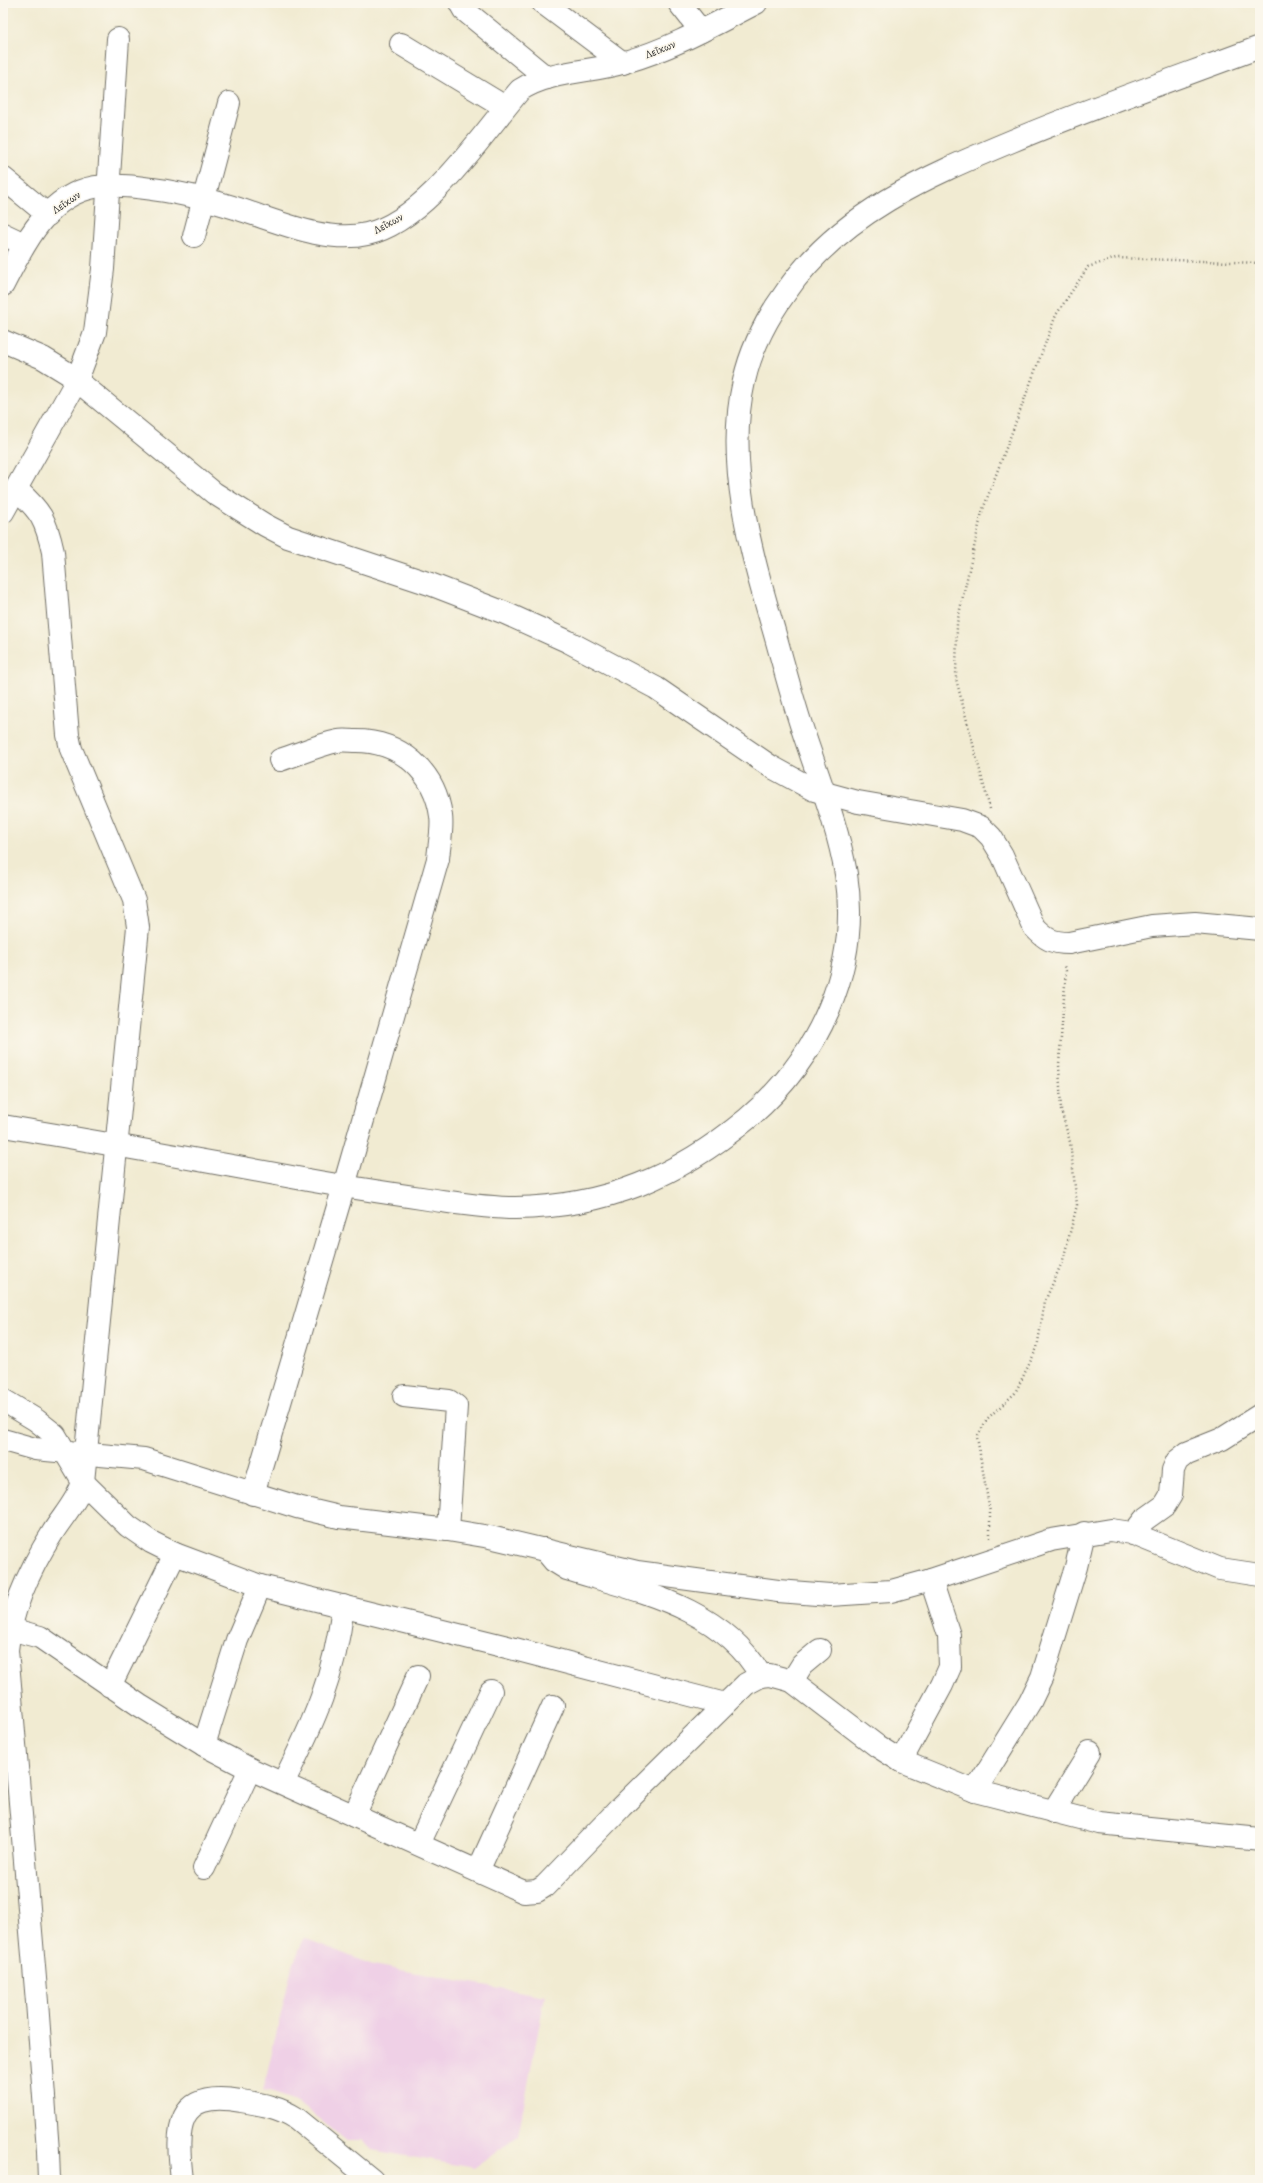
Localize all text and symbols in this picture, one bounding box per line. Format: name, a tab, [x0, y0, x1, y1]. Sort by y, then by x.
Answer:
street label: Λεΐκων	[642, 36, 678, 63]
street label: Λεΐκων	[48, 187, 84, 218]
street label: Λεΐκων	[370, 209, 406, 238]

